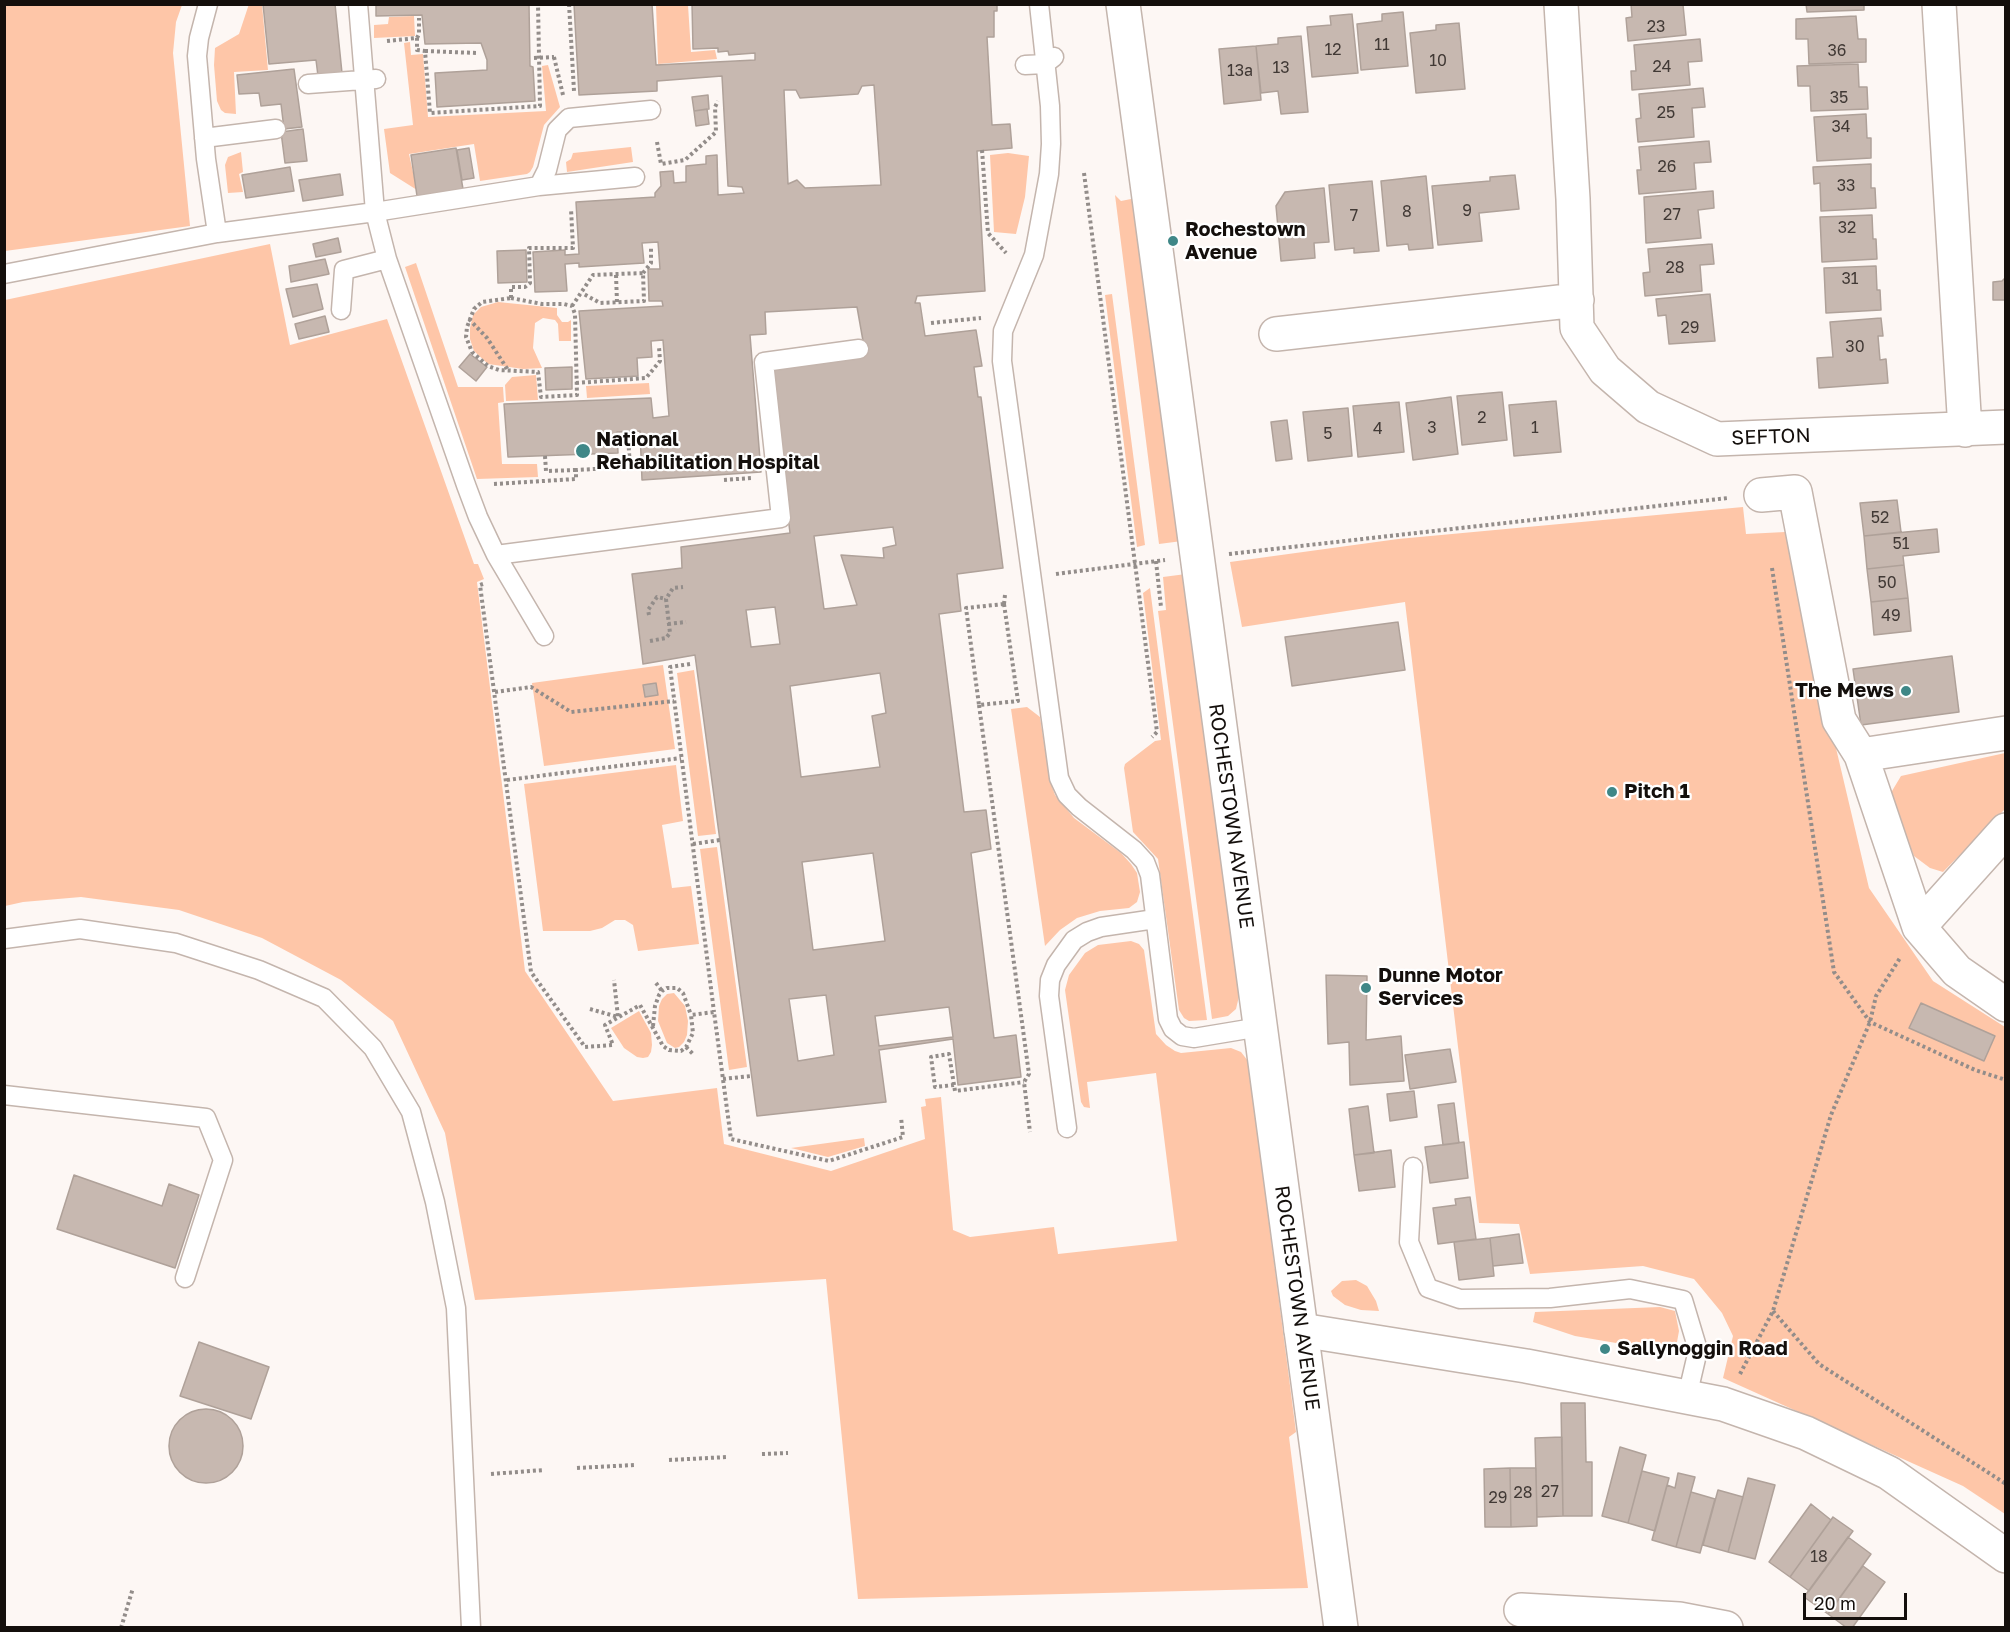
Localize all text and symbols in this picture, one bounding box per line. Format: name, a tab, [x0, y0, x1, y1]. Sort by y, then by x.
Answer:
house number: 23	[1647, 17, 1665, 37]
house number: 11	[1374, 35, 1390, 55]
house number: 12	[1324, 40, 1342, 60]
house number: 36	[1827, 41, 1847, 61]
house number: 10	[1429, 51, 1447, 71]
house number: 24	[1652, 57, 1672, 77]
house number: 13	[1272, 58, 1290, 78]
house number: 13a	[1227, 61, 1253, 81]
house number: 35	[1830, 88, 1848, 108]
house number: 25	[1657, 103, 1675, 123]
house number: 34	[1831, 117, 1851, 137]
house number: 26	[1658, 157, 1676, 177]
house number: 33	[1837, 176, 1855, 196]
house number: 9	[1462, 201, 1472, 221]
house number: 8	[1402, 202, 1412, 222]
house number: 27	[1663, 205, 1681, 225]
house number: 7	[1350, 206, 1358, 226]
place label: Rochestown Avenue	[1185, 218, 1306, 265]
house number: 32	[1838, 218, 1856, 238]
marker: Rochestown Avenue	[1166, 234, 1180, 248]
house number: 28	[1665, 258, 1685, 278]
house number: 31	[1841, 269, 1859, 289]
house number: 29	[1681, 318, 1699, 338]
house number: 30	[1845, 337, 1865, 357]
house number: 2	[1477, 408, 1487, 428]
house number: 3	[1427, 418, 1437, 438]
house number: 1	[1531, 418, 1539, 438]
house number: 4	[1373, 419, 1383, 439]
house number: 5	[1323, 424, 1333, 444]
street label: SEFTON	[1731, 424, 1811, 450]
place label: National Rehabilitation Hospital	[596, 428, 820, 475]
marker: National Rehabilitation Hospital	[574, 442, 592, 460]
house number: 52	[1871, 508, 1889, 528]
house number: 51	[1892, 534, 1910, 554]
house number: 50	[1877, 573, 1897, 593]
house number: 49	[1881, 606, 1901, 626]
place label: The Mews	[1795, 679, 1894, 703]
marker: The Mews	[1899, 684, 1913, 698]
street label: ROCHESTOWN AVENUE	[1203, 702, 1259, 930]
place label: Pitch 1	[1624, 780, 1690, 804]
marker: Pitch 1	[1605, 785, 1619, 799]
place label: Dunne Motor Services	[1378, 964, 1503, 1011]
marker: Dunne Motor Services	[1359, 981, 1373, 995]
street label: ROCHESTOWN AVENUE	[1269, 1184, 1325, 1412]
place label: Sallynoggin Road	[1617, 1337, 1788, 1361]
marker: Sallynoggin Road	[1598, 1342, 1612, 1356]
house number: 27	[1541, 1482, 1559, 1502]
house number: 28	[1513, 1483, 1533, 1503]
house number: 29	[1489, 1488, 1507, 1508]
house number: 18	[1810, 1547, 1828, 1567]
scale bar	[1806, 1581, 1910, 1619]
text: 20 m	[1814, 1592, 1856, 1614]

